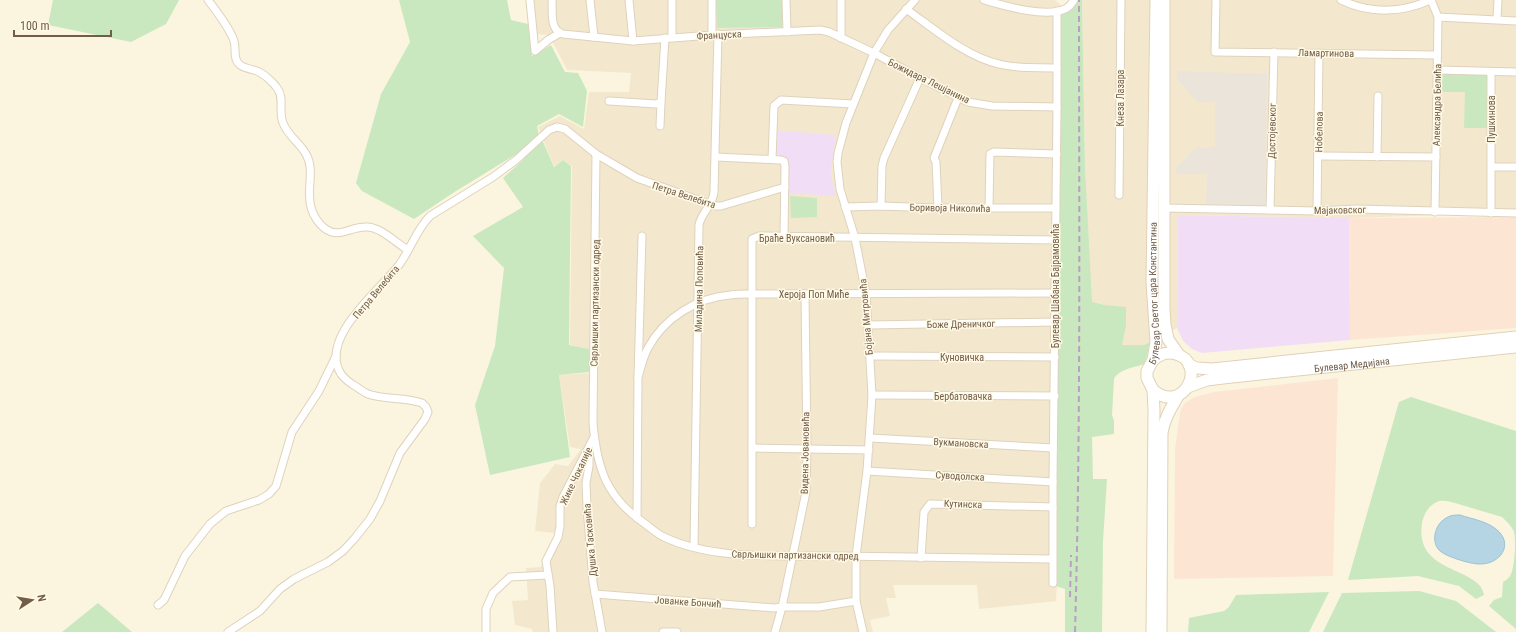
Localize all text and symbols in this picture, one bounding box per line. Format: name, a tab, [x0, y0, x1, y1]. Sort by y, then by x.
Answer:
scale bar	[14, 12, 111, 38]
text: 100 m	[20, 19, 50, 33]
street label: Француска	[696, 27, 742, 42]
street label: Ламартинова	[1298, 47, 1354, 59]
street label: Божидара Лешјанина	[886, 56, 972, 106]
street label: Александра Белића	[1431, 64, 1443, 146]
street label: Кнеза Лазара	[1115, 69, 1126, 126]
street label: Пушкинова	[1486, 95, 1497, 143]
street label: Достојевског	[1266, 103, 1278, 159]
street label: Нобелова	[1313, 111, 1325, 152]
street label: Петра Велебита	[651, 180, 717, 210]
street label: Боривоја Николића	[909, 202, 991, 214]
street label: Мајаковског	[1314, 204, 1366, 216]
street label: Булевар Светог цара Константина	[1146, 222, 1162, 366]
street label: Булевар Шабана Бајрамовића	[1050, 223, 1061, 348]
street label: Браће Вуксановић	[759, 233, 835, 244]
street label: Сврљишки партизански одред	[588, 239, 602, 367]
street label: Миладина Поповића	[693, 245, 705, 332]
street label: Петра Велебита	[351, 263, 402, 321]
street label: Бојана Митровића	[857, 278, 875, 356]
street label: Хероја Поп Миће	[779, 289, 849, 300]
street label: Боже Дреничког	[927, 318, 996, 330]
street label: Куновичка	[940, 352, 984, 363]
street label: Булевар Медијана	[1314, 355, 1390, 374]
street label: Бербатовачка	[934, 391, 992, 402]
street label: Видена Јовановића	[799, 411, 811, 494]
street label: Вукмановска	[933, 436, 989, 450]
street label: Жике Чокалије	[558, 445, 594, 507]
street label: Суводолска	[935, 469, 985, 483]
street label: Кутинска	[944, 498, 982, 510]
street label: Душка Тасковића	[581, 503, 599, 577]
street label: Сврљишки партизански одред	[731, 548, 859, 562]
north arrow	[12, 580, 52, 620]
text: N	[34, 593, 48, 603]
street label: Јованке Бончић	[654, 594, 722, 610]

